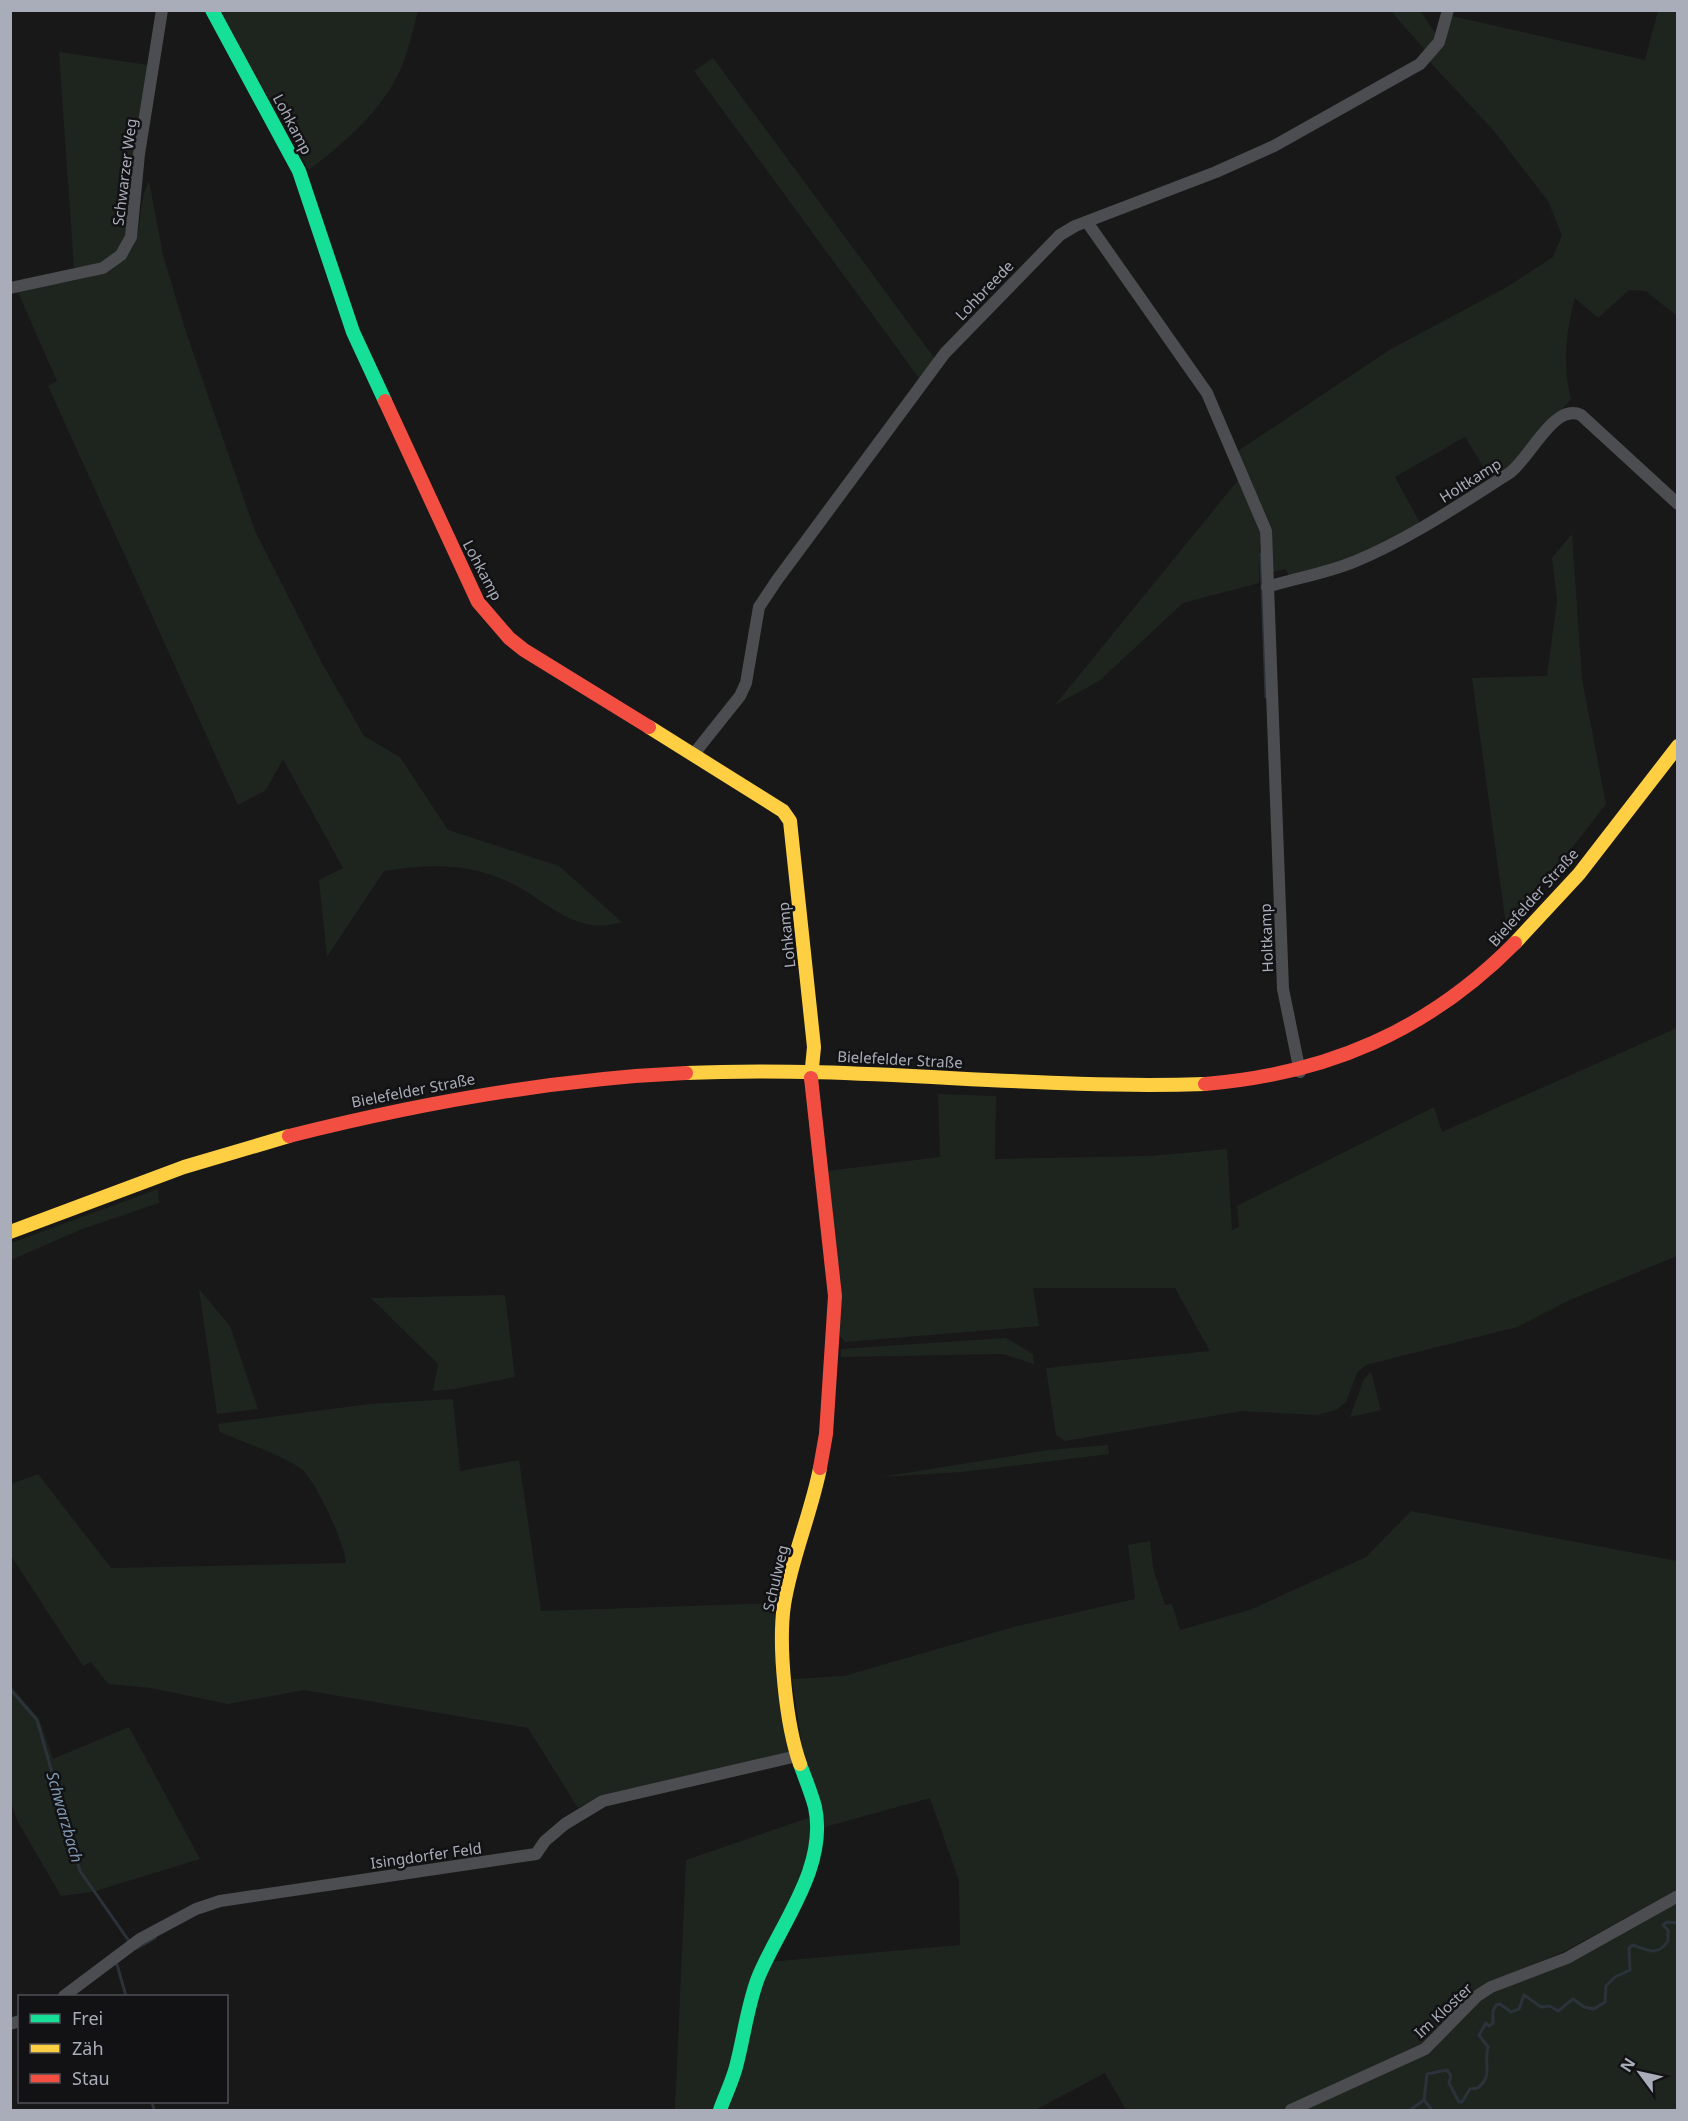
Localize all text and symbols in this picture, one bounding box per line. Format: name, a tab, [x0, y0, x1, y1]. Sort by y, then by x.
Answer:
street label: Lohkamp	[269, 90, 317, 158]
street label: Schwarzer Weg	[107, 117, 141, 227]
street label: Lohbreede	[950, 256, 1018, 324]
street label: Holtkamp	[1435, 453, 1505, 507]
street label: Lohkamp	[459, 536, 507, 604]
street label: Bielefelder Straße	[1484, 844, 1582, 950]
street label: Lohkamp	[773, 901, 799, 969]
street label: Holtkamp	[1255, 903, 1277, 973]
street label: Bielefelder Straße	[837, 1046, 963, 1072]
street label: Bielefelder Straße	[349, 1068, 477, 1112]
street label: Schulweg	[758, 1543, 792, 1613]
water label: Schwarzbach	[42, 1769, 88, 1865]
street label: Isingdorfer Feld	[369, 1837, 483, 1873]
street label: Im Kloster	[1410, 1978, 1476, 2042]
legend	[18, 1995, 228, 2103]
text: Frei	[72, 2006, 103, 2030]
text: Zäh	[72, 2036, 104, 2060]
north arrow	[1610, 2043, 1670, 2103]
text: N	[1615, 2053, 1640, 2076]
text: Stau	[72, 2066, 110, 2090]

